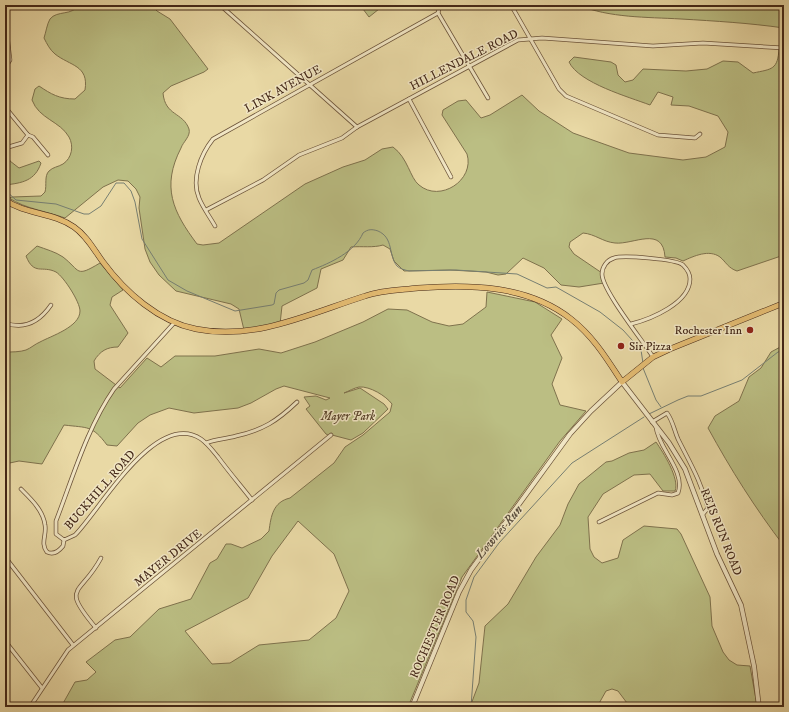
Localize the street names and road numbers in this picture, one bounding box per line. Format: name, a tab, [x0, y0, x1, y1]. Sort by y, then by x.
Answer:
street label: HILLENDALE ROAD	[407, 26, 521, 94]
street label: LINK AVENUE	[242, 61, 324, 116]
street label: BUCKHILL ROAD	[61, 447, 139, 533]
street label: REIS RUN ROAD	[697, 486, 745, 578]
street label: MAYER DRIVE	[131, 526, 205, 590]
street label: ROCHESTER ROAD	[407, 573, 463, 681]

